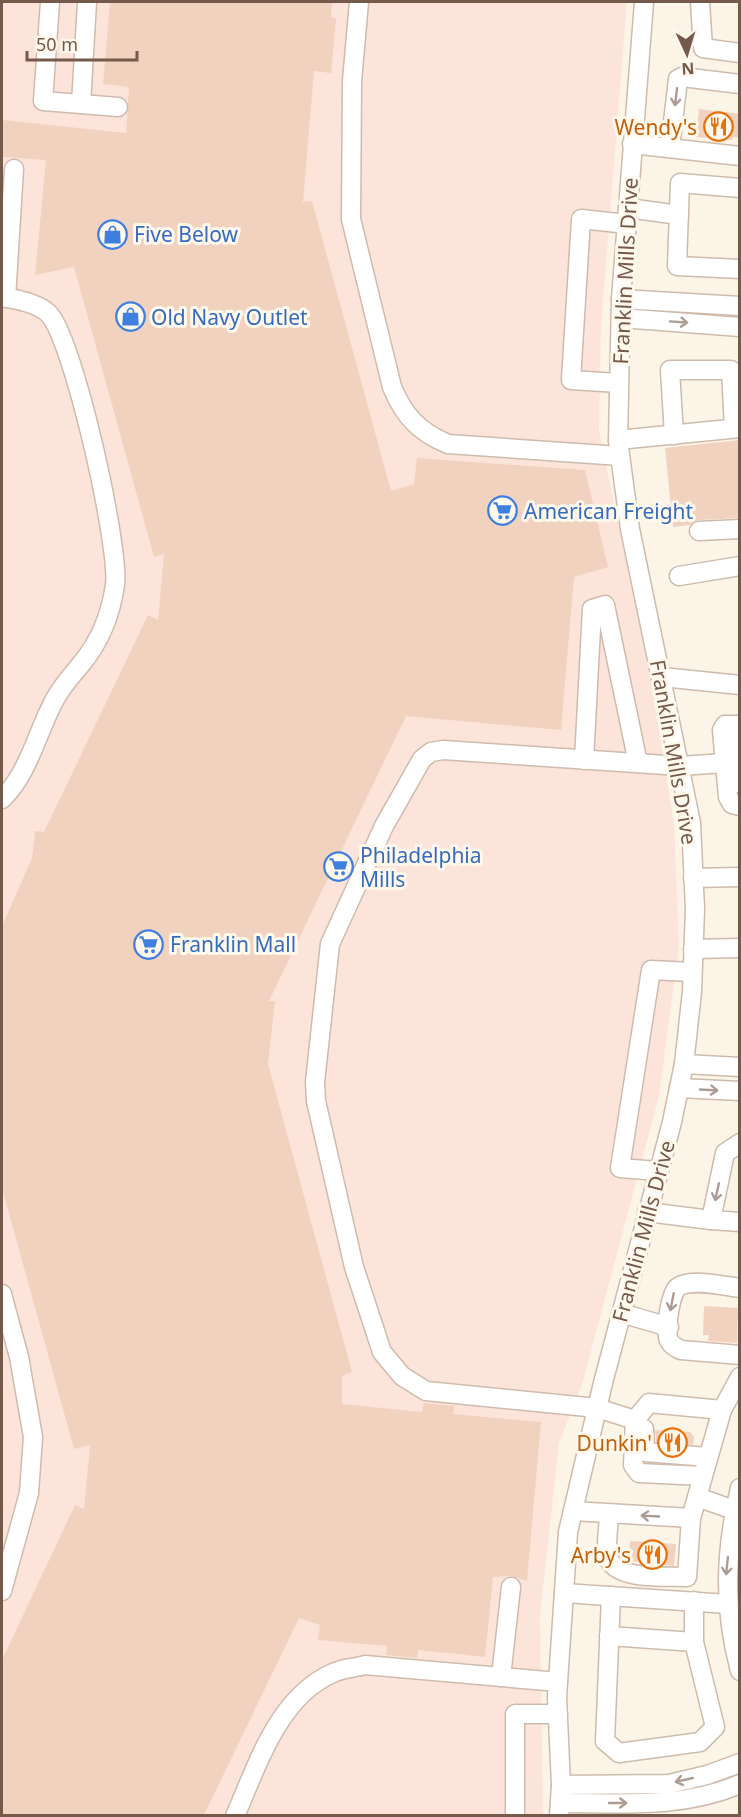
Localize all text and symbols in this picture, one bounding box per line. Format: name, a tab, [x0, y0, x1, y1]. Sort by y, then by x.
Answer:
scale bar	[27, 24, 136, 62]
north arrow	[657, 24, 717, 84]
text: 50 m	[36, 32, 78, 56]
text: N	[681, 58, 695, 80]
one-way arrow	[671, 86, 682, 106]
restaurant icon: Wendy's	[702, 111, 734, 143]
place label: Wendy's	[614, 113, 697, 141]
street label: Franklin Mills Drive	[606, 177, 644, 365]
shop icon: Five Below	[97, 218, 129, 250]
place label: Five Below	[134, 220, 238, 248]
shop icon: Old Navy Outlet	[114, 301, 146, 333]
place label: Old Navy Outlet	[151, 303, 308, 331]
one-way arrow	[668, 317, 688, 328]
supermarket icon: American Freight	[487, 495, 519, 527]
place label: American Freight	[524, 497, 694, 525]
street label: Franklin Mills Drive	[644, 657, 704, 847]
place label: Philadelphia Mills	[360, 841, 482, 893]
supermarket icon: Philadelphia Mills	[323, 851, 355, 883]
supermarket icon: Franklin Mall	[133, 928, 165, 960]
place label: Franklin Mall	[170, 930, 296, 958]
one-way arrow	[699, 1084, 719, 1095]
street label: Franklin Mills Drive	[605, 1137, 681, 1325]
one-way arrow	[710, 1182, 722, 1201]
one-way arrow	[666, 1292, 677, 1311]
restaurant icon: Dunkin'	[657, 1427, 689, 1459]
place label: Dunkin'	[577, 1429, 652, 1457]
one-way arrow	[641, 1510, 661, 1521]
restaurant icon: Arby's	[636, 1539, 668, 1571]
place label: Arby's	[571, 1541, 631, 1569]
one-way arrow	[721, 1556, 732, 1575]
one-way arrow	[675, 1775, 694, 1787]
one-way arrow	[608, 1797, 628, 1809]

